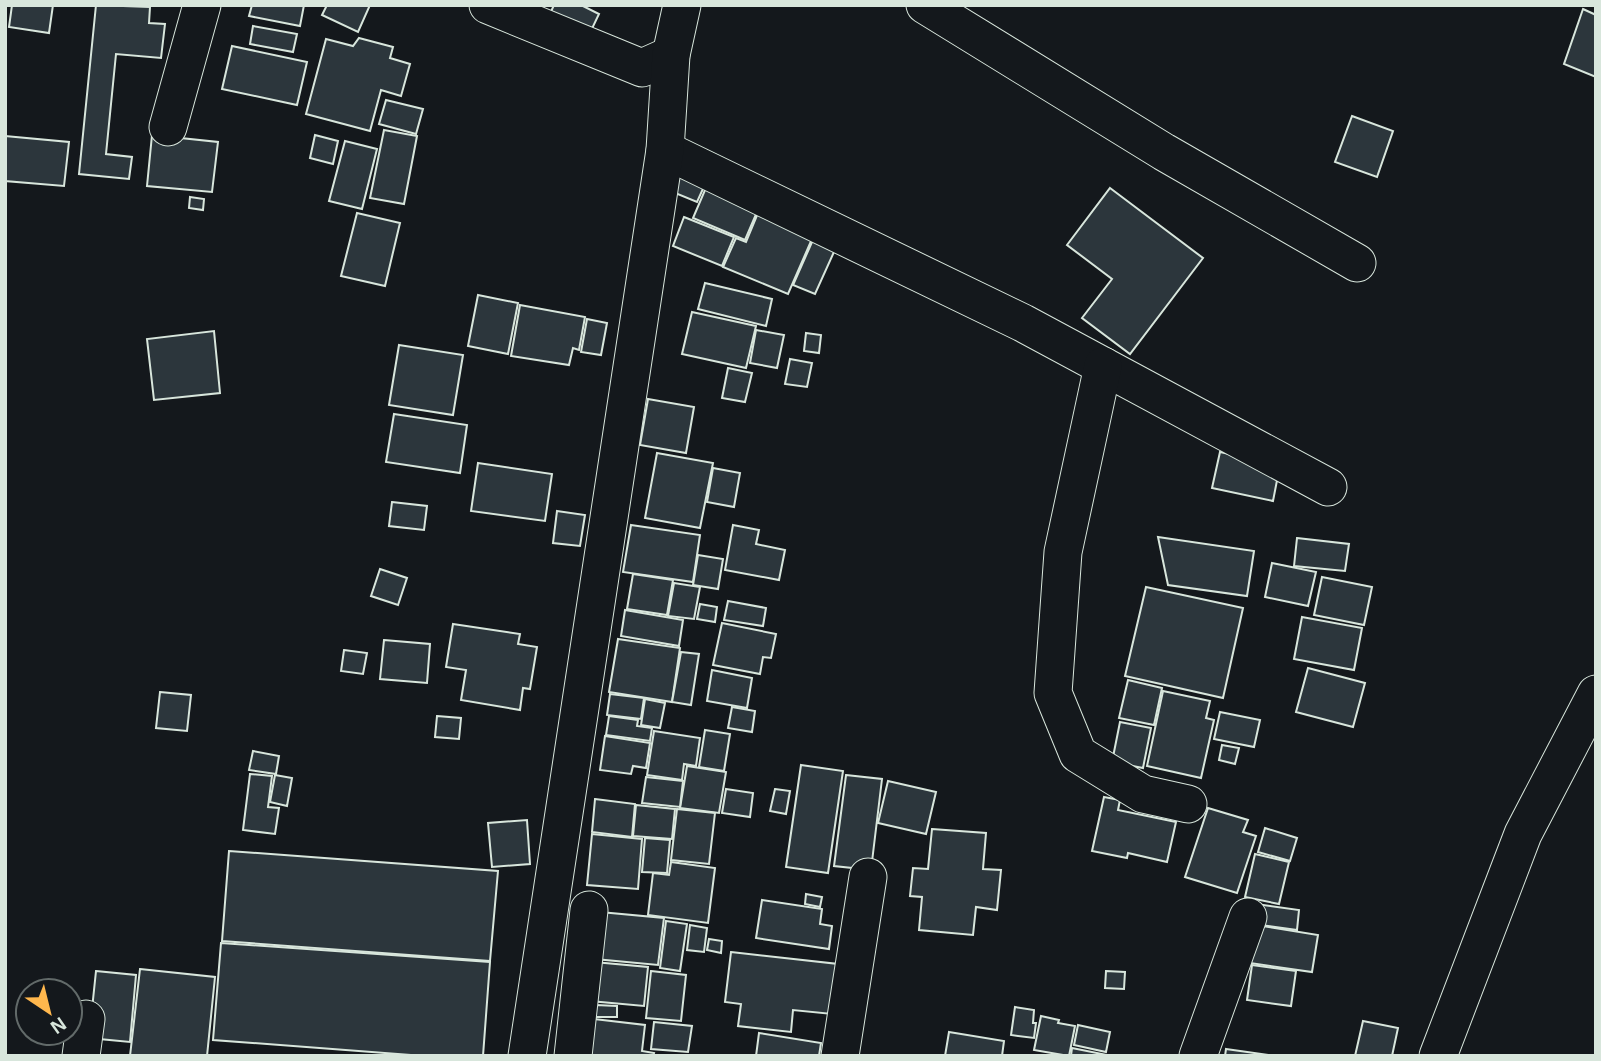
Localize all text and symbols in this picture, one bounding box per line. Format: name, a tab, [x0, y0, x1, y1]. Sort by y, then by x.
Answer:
north arrow	[14, 977, 84, 1047]
text: N	[47, 1013, 70, 1038]

